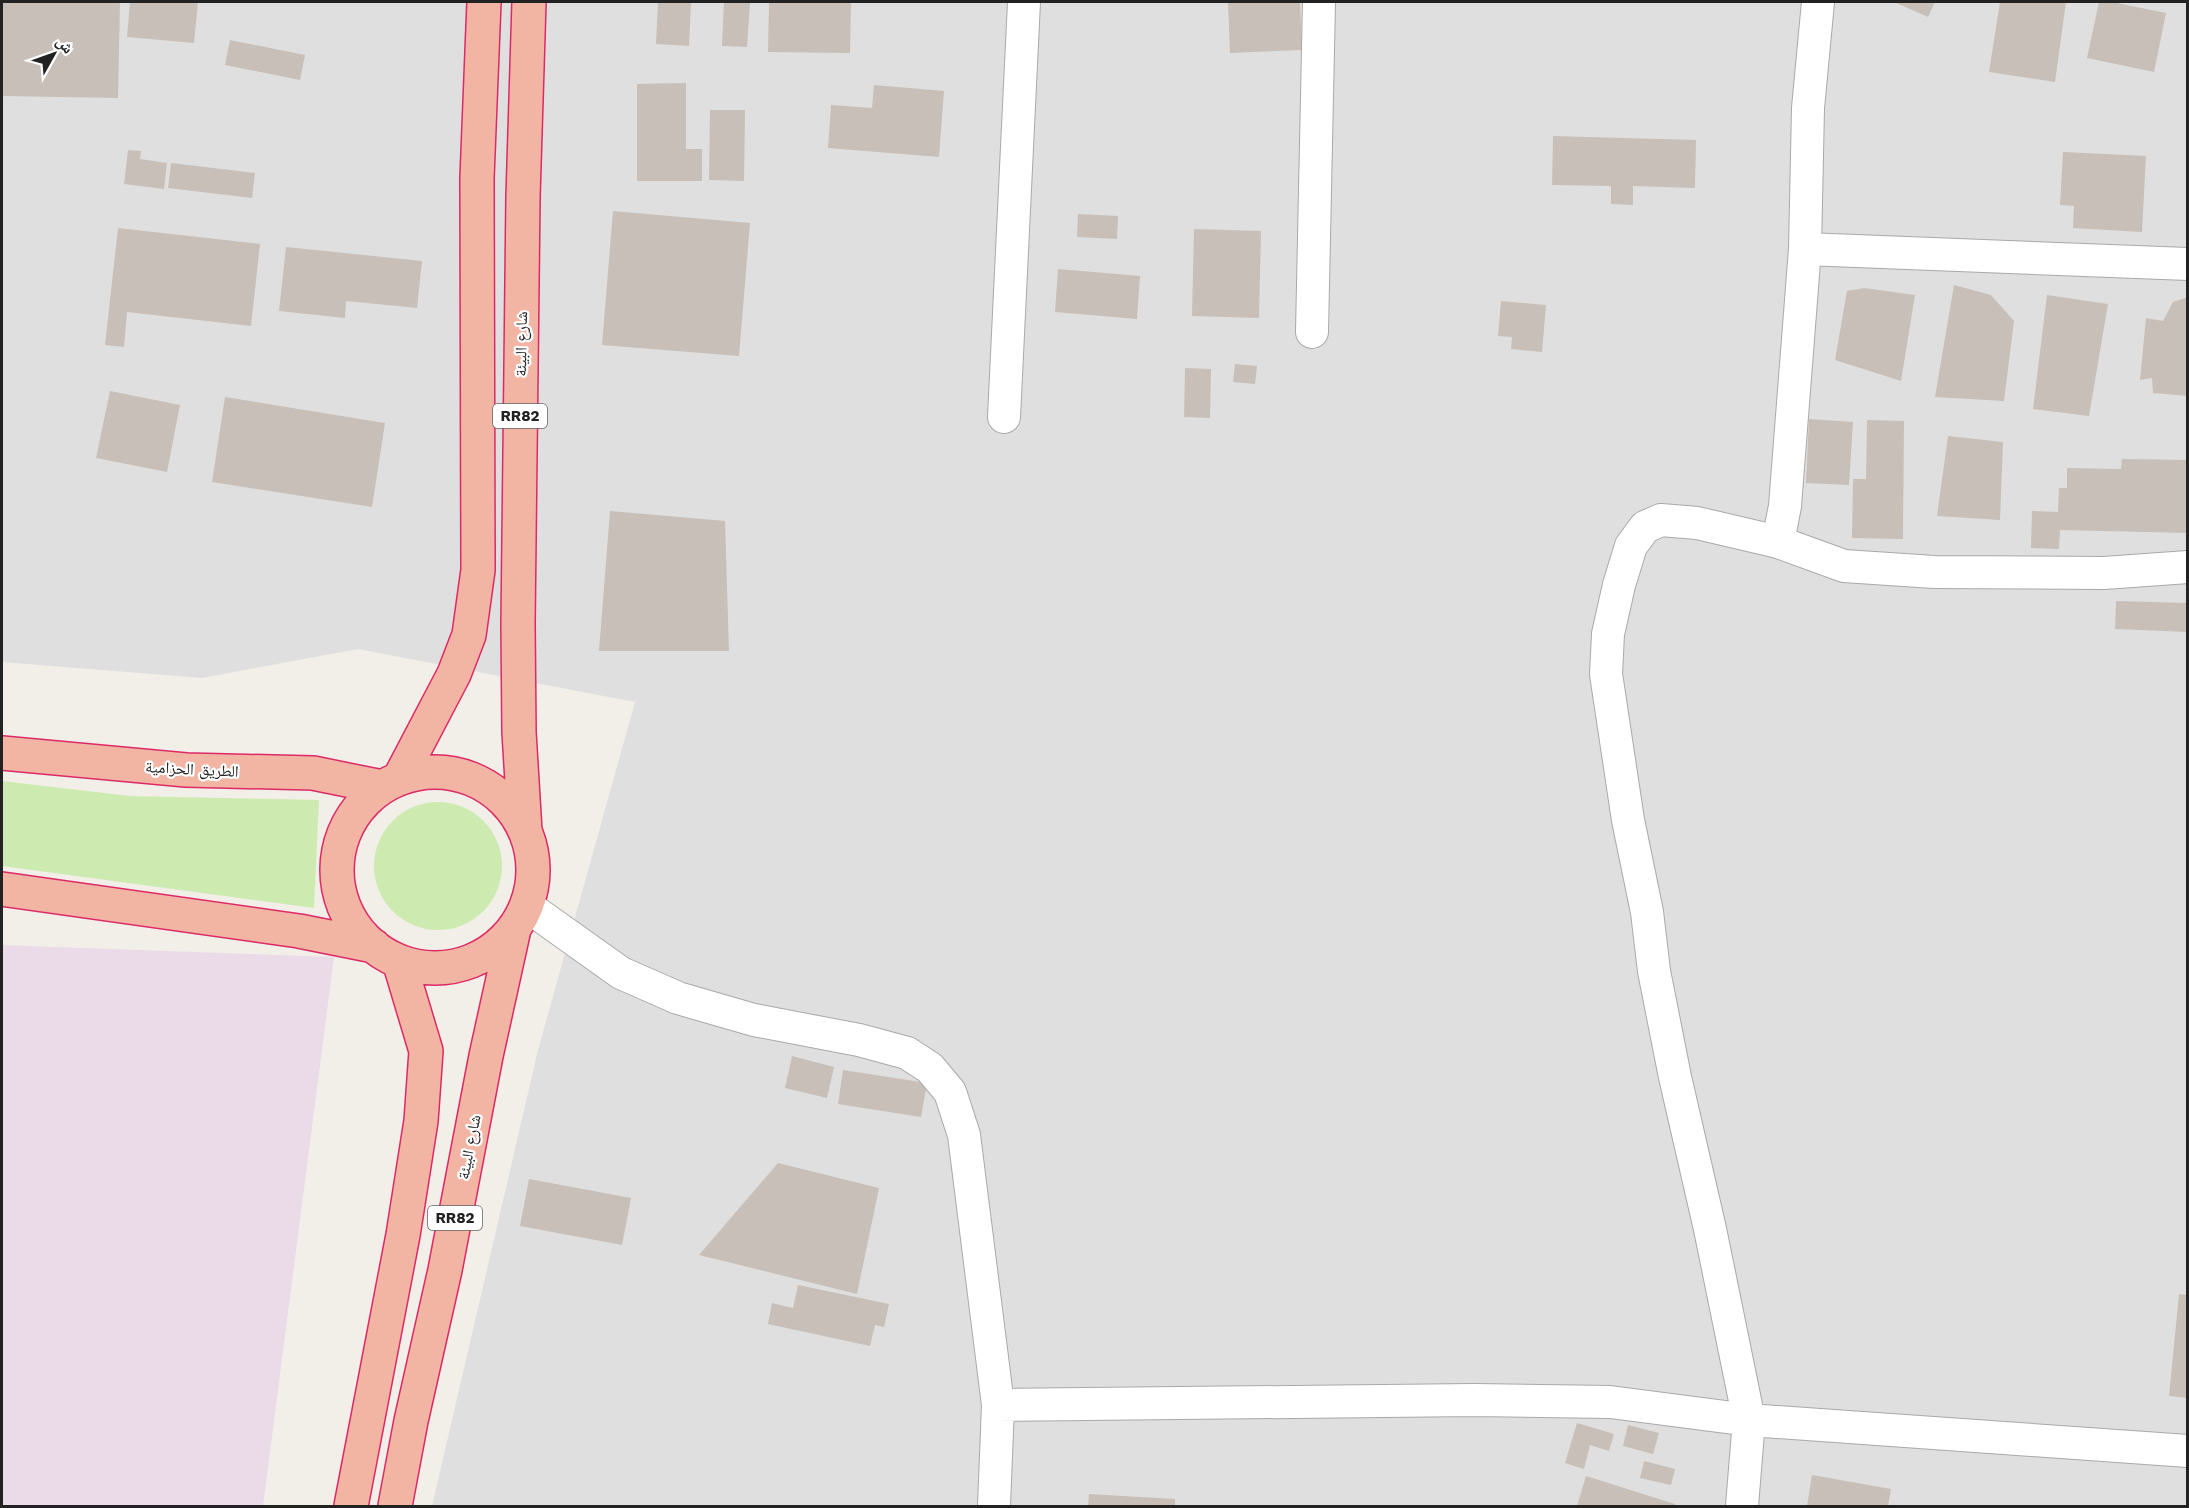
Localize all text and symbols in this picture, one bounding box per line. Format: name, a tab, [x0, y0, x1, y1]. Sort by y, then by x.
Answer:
north arrow	[24, 24, 84, 84]
text: ش	[52, 32, 78, 57]
street label: شارع البيئة	[511, 311, 532, 377]
road number: RR82	[493, 404, 547, 428]
street label: الطريق الحزامية	[145, 757, 239, 782]
street label: شارع البيئة	[453, 1113, 486, 1181]
road number: RR82	[428, 1206, 482, 1230]

